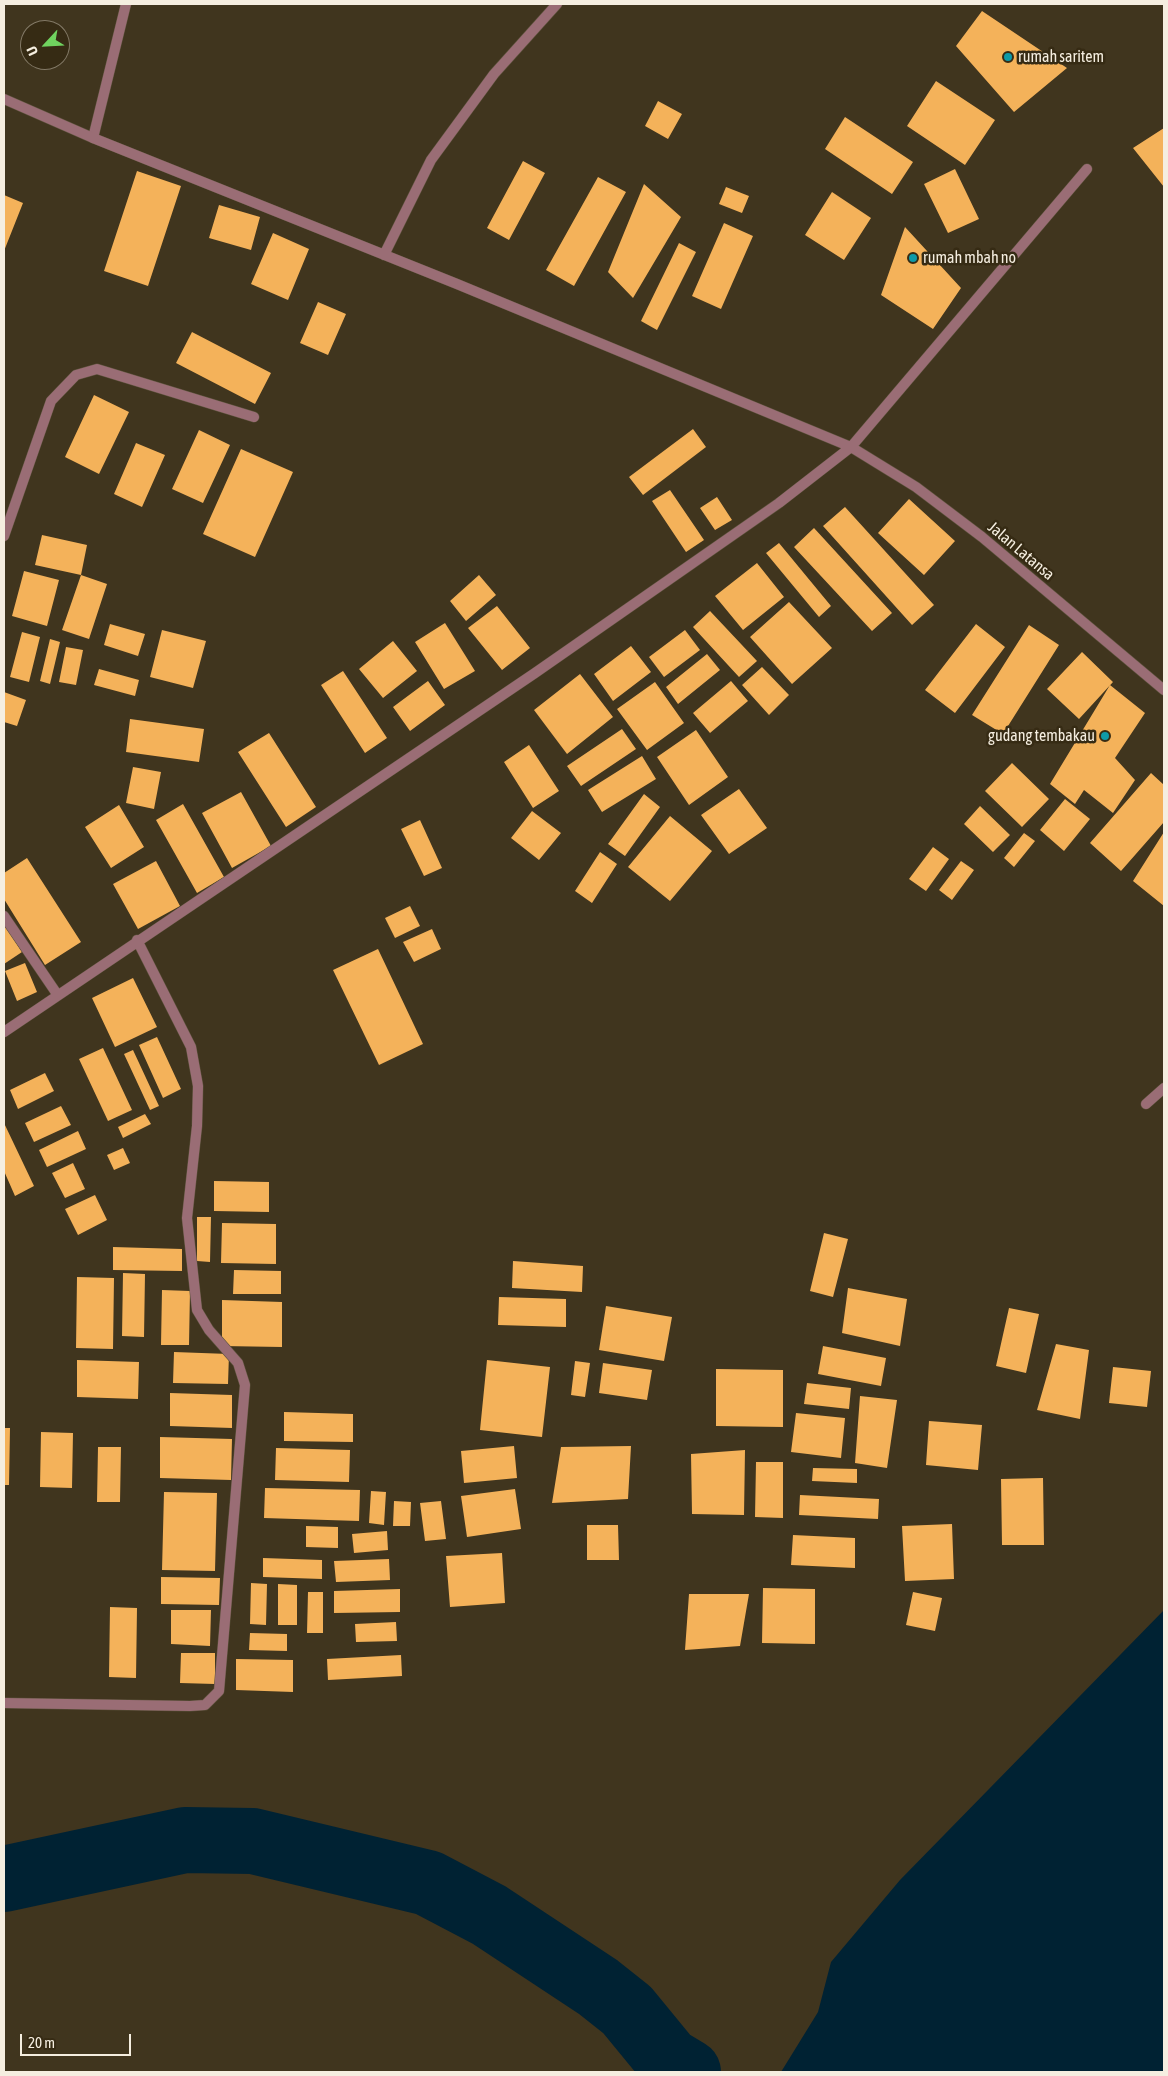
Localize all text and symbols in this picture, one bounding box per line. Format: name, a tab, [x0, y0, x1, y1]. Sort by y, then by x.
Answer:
north arrow	[20, 20, 70, 70]
text: U	[23, 44, 41, 58]
place label: rumah saritem	[1018, 47, 1104, 67]
marker: rumah saritem	[1002, 51, 1014, 63]
place label: rumah mbah no	[923, 248, 1016, 268]
marker: rumah mbah no	[907, 252, 919, 264]
street label: Jalan Latansa	[984, 518, 1058, 584]
place label: gudang tembakau	[988, 726, 1095, 746]
marker: gudang tembakau	[1099, 730, 1111, 742]
scale bar	[22, 2024, 134, 2056]
text: 20 m	[28, 2034, 55, 2051]

